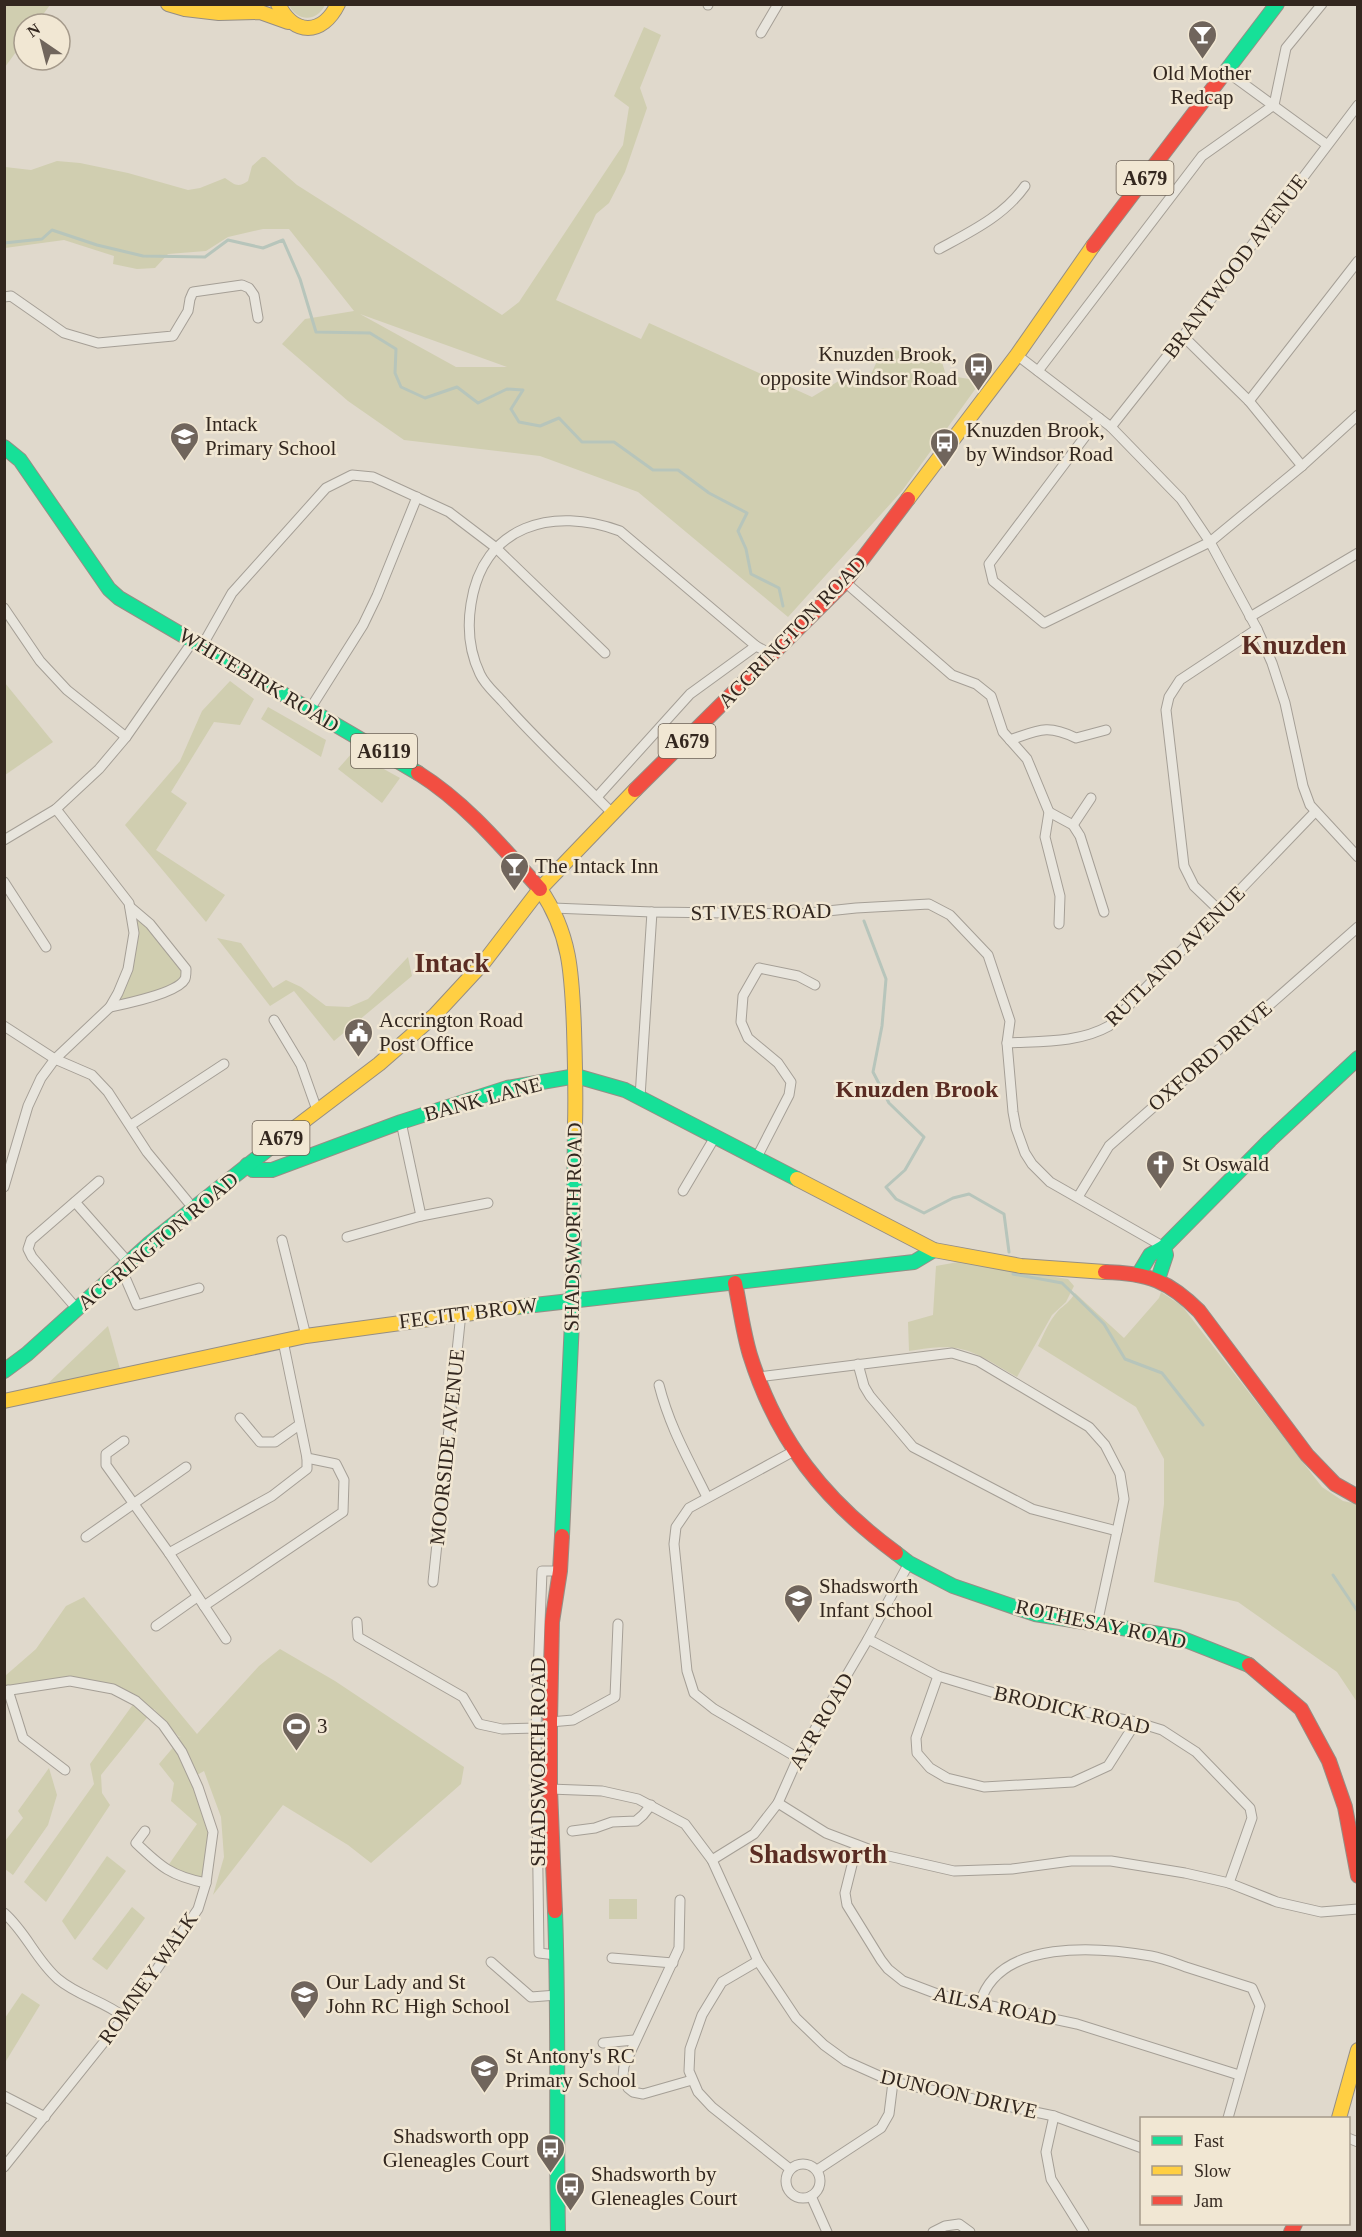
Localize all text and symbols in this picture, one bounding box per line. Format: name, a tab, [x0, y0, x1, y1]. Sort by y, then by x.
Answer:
north arrow	[12, 12, 72, 72]
bar icon: Old Mother Redcap	[1186, 18, 1218, 60]
text: N	[24, 20, 44, 40]
place label: Old Mother Redcap	[1153, 61, 1251, 109]
road number: A679	[1116, 161, 1174, 195]
street label: BRANTWOOD AVENUE	[1158, 169, 1312, 363]
place label: Knuzden Brook, opposite Windsor Road	[760, 342, 957, 390]
bus stop icon: Knuzden Brook, opposite Windsor Road	[962, 350, 994, 392]
place label: Intack Primary School	[205, 412, 336, 460]
place label: Knuzden Brook, by Windsor Road	[966, 418, 1113, 466]
school or university icon: Intack Primary School	[168, 420, 200, 462]
bus stop icon: Knuzden Brook, by Windsor Road	[929, 426, 961, 468]
street label: ACCRINGTON ROAD	[713, 551, 871, 713]
street label: WHITEBIRK ROAD	[175, 623, 343, 737]
district label: Knuzden	[1241, 630, 1347, 660]
road number: A679	[658, 724, 716, 758]
road number: A6119	[351, 734, 417, 768]
bar icon: The Intack Inn	[498, 850, 530, 892]
place label: The Intack Inn	[535, 854, 659, 878]
street label: RUTLAND AVENUE	[1100, 881, 1250, 1031]
street label: ST IVES ROAD	[690, 899, 832, 925]
district label: Intack	[414, 948, 490, 978]
street label: OXFORD DRIVE	[1143, 996, 1277, 1116]
place label: Accrington Road Post Office	[379, 1008, 524, 1056]
public building icon: Accrington Road Post Office	[342, 1016, 374, 1058]
street label: BANK LANE	[422, 1072, 544, 1126]
district label: Knuzden Brook	[836, 1076, 999, 1102]
road number: A679	[252, 1121, 310, 1155]
street label: SHADSWORTH ROAD	[559, 1122, 587, 1332]
church icon: St Oswald	[1145, 1148, 1177, 1190]
place label: St Oswald	[1182, 1152, 1269, 1176]
street label: ACCRINGTON ROAD	[73, 1167, 243, 1315]
street label: FECITT BROW	[398, 1293, 539, 1333]
street label: MOORSIDE AVENUE	[425, 1348, 469, 1546]
place label: Shadsworth Infant School	[819, 1574, 933, 1622]
school or university icon: Shadsworth Infant School	[782, 1582, 814, 1624]
street label: ROTHESAY ROAD	[1013, 1594, 1189, 1654]
street label: SHADSWORTH ROAD	[526, 1657, 550, 1867]
street label: AYR ROAD	[784, 1669, 858, 1773]
street label: BRODICK ROAD	[992, 1680, 1152, 1740]
sports icon: 3	[280, 1710, 312, 1752]
place label: 3	[317, 1714, 328, 1738]
district label: Shadsworth	[749, 1839, 887, 1869]
street label: ROMNEY WALK	[94, 1907, 202, 2049]
place label: Our Lady and St John RC High School	[326, 1970, 510, 2018]
school or university icon: Our Lady and St John RC High School	[289, 1978, 321, 2020]
street label: AILSA ROAD	[931, 1981, 1059, 2031]
place label: St Antony's RC Primary School	[505, 2044, 636, 2092]
school or university icon: St Antony's RC Primary School	[468, 2052, 500, 2094]
street label: DUNOON DRIVE	[878, 2064, 1040, 2124]
legend	[1140, 2117, 1350, 2225]
place label: Shadsworth opp Gleneagles Court	[383, 2124, 529, 2172]
text: Fast	[1194, 2131, 1224, 2151]
bus stop icon: Shadsworth opp Gleneagles Court	[534, 2132, 566, 2174]
text: Slow	[1194, 2161, 1231, 2181]
place label: Shadsworth by Gleneagles Court	[591, 2162, 738, 2210]
bus stop icon: Shadsworth by Gleneagles Court	[554, 2170, 586, 2212]
text: Jam	[1194, 2191, 1223, 2211]

